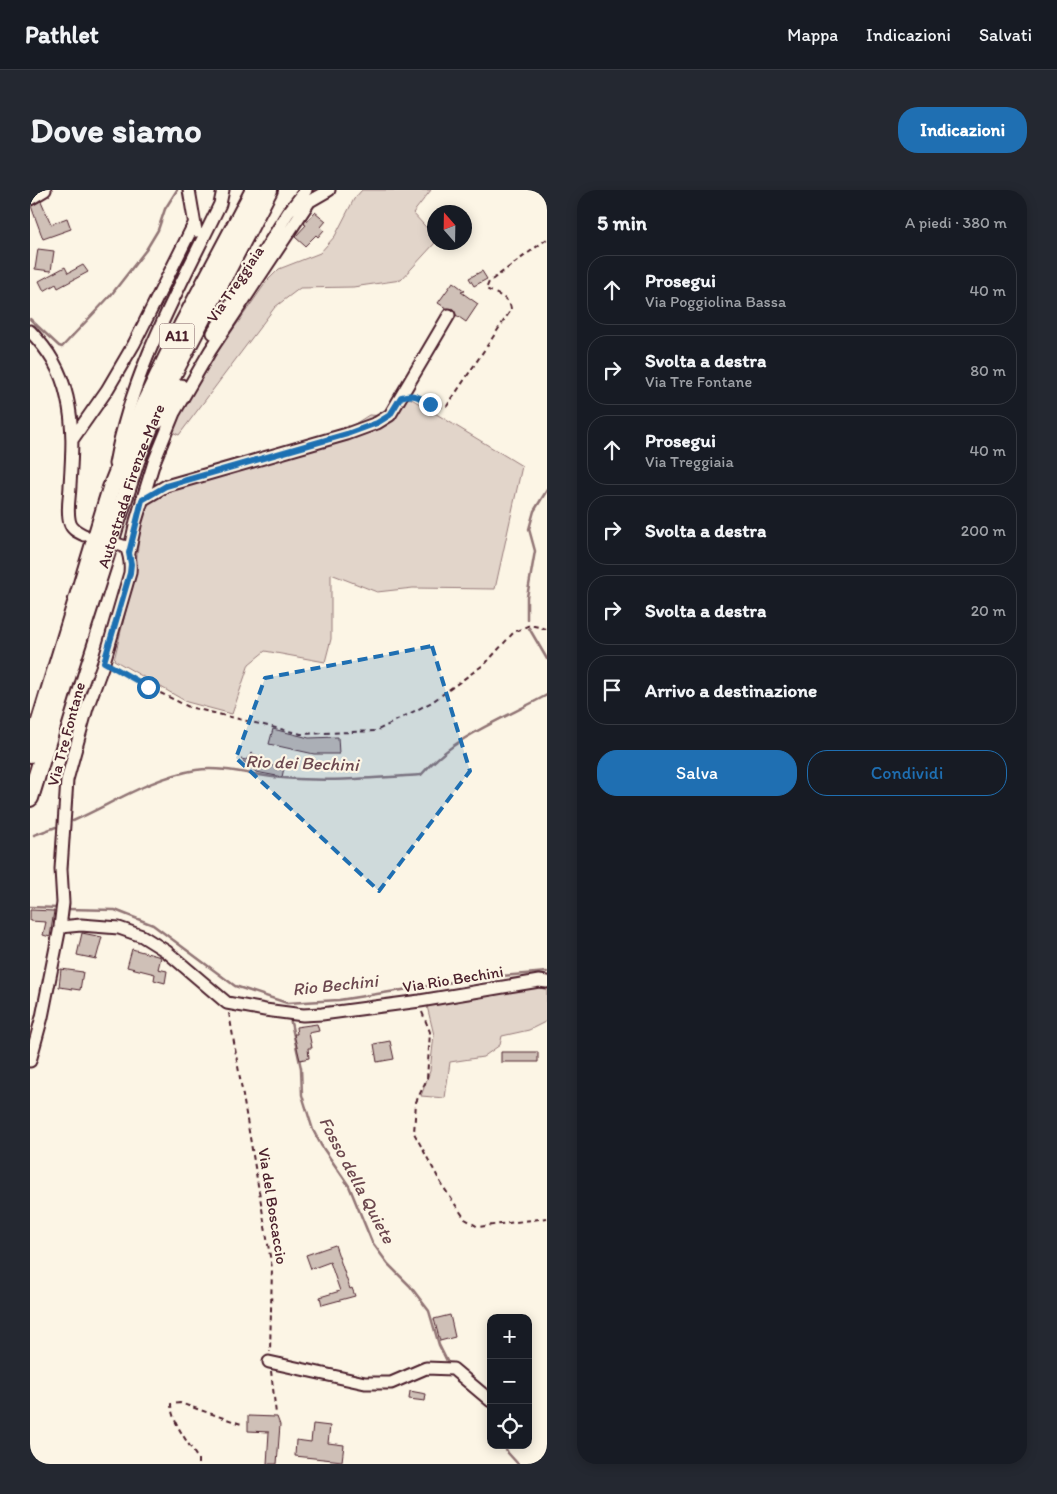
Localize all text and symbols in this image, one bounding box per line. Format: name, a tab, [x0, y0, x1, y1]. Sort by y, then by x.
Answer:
text: Pathlet	[25, 20, 99, 49]
text: Mappa	[787, 24, 838, 46]
text: Indicazioni	[866, 24, 951, 46]
text: Salvati	[979, 24, 1032, 46]
button: Indicazioni	[898, 107, 1027, 153]
text: Dove siamo	[30, 109, 202, 151]
north arrow	[427, 205, 472, 250]
text: 5 min	[597, 210, 647, 235]
text: A piedi · 380 m	[905, 213, 1007, 232]
street label: Via Treggiaia	[202, 241, 268, 326]
text: Prosegui	[645, 269, 716, 292]
icon: ahead	[598, 276, 626, 304]
text: 40 m	[969, 281, 1006, 300]
text: Via Poggiolina Bassa	[645, 292, 786, 311]
road number: A11	[160, 324, 194, 348]
text: Svolta a destra	[645, 349, 766, 372]
icon: right	[598, 356, 626, 384]
text: 80 m	[970, 361, 1006, 380]
text: Via Tre Fontane	[645, 372, 752, 391]
route end	[419, 393, 442, 416]
street label: Autostrada Firenze-Mare	[93, 401, 168, 570]
text: Prosegui	[645, 429, 716, 452]
icon: ahead	[598, 436, 626, 464]
text: 40 m	[969, 441, 1006, 460]
text: Via Treggiaia	[645, 452, 734, 471]
icon: right	[598, 516, 626, 544]
text: Svolta a destra	[645, 519, 766, 542]
text: 200 m	[961, 521, 1006, 540]
icon: right	[598, 596, 626, 624]
text: Svolta a destra	[645, 599, 766, 622]
text: 20 m	[971, 601, 1006, 620]
route start	[137, 676, 160, 699]
icon: arrive	[598, 676, 626, 704]
text: Arrivo a destinazione	[645, 679, 817, 702]
street label: Via Tre Fontane	[43, 680, 89, 788]
water label: Rio dei Bechini	[245, 750, 361, 776]
button: Salva	[597, 750, 797, 796]
button: Condividi	[807, 750, 1007, 796]
street label: Via Rio Bechini	[401, 962, 505, 996]
water label: Rio Bechini	[291, 969, 381, 1000]
water label: Fosso della Quiete	[314, 1113, 400, 1248]
street label: Via del Boscaccio	[254, 1146, 292, 1266]
map controls	[487, 1314, 532, 1449]
button: +	[487, 1314, 532, 1359]
button: −	[487, 1359, 532, 1404]
button: locate	[487, 1404, 532, 1449]

